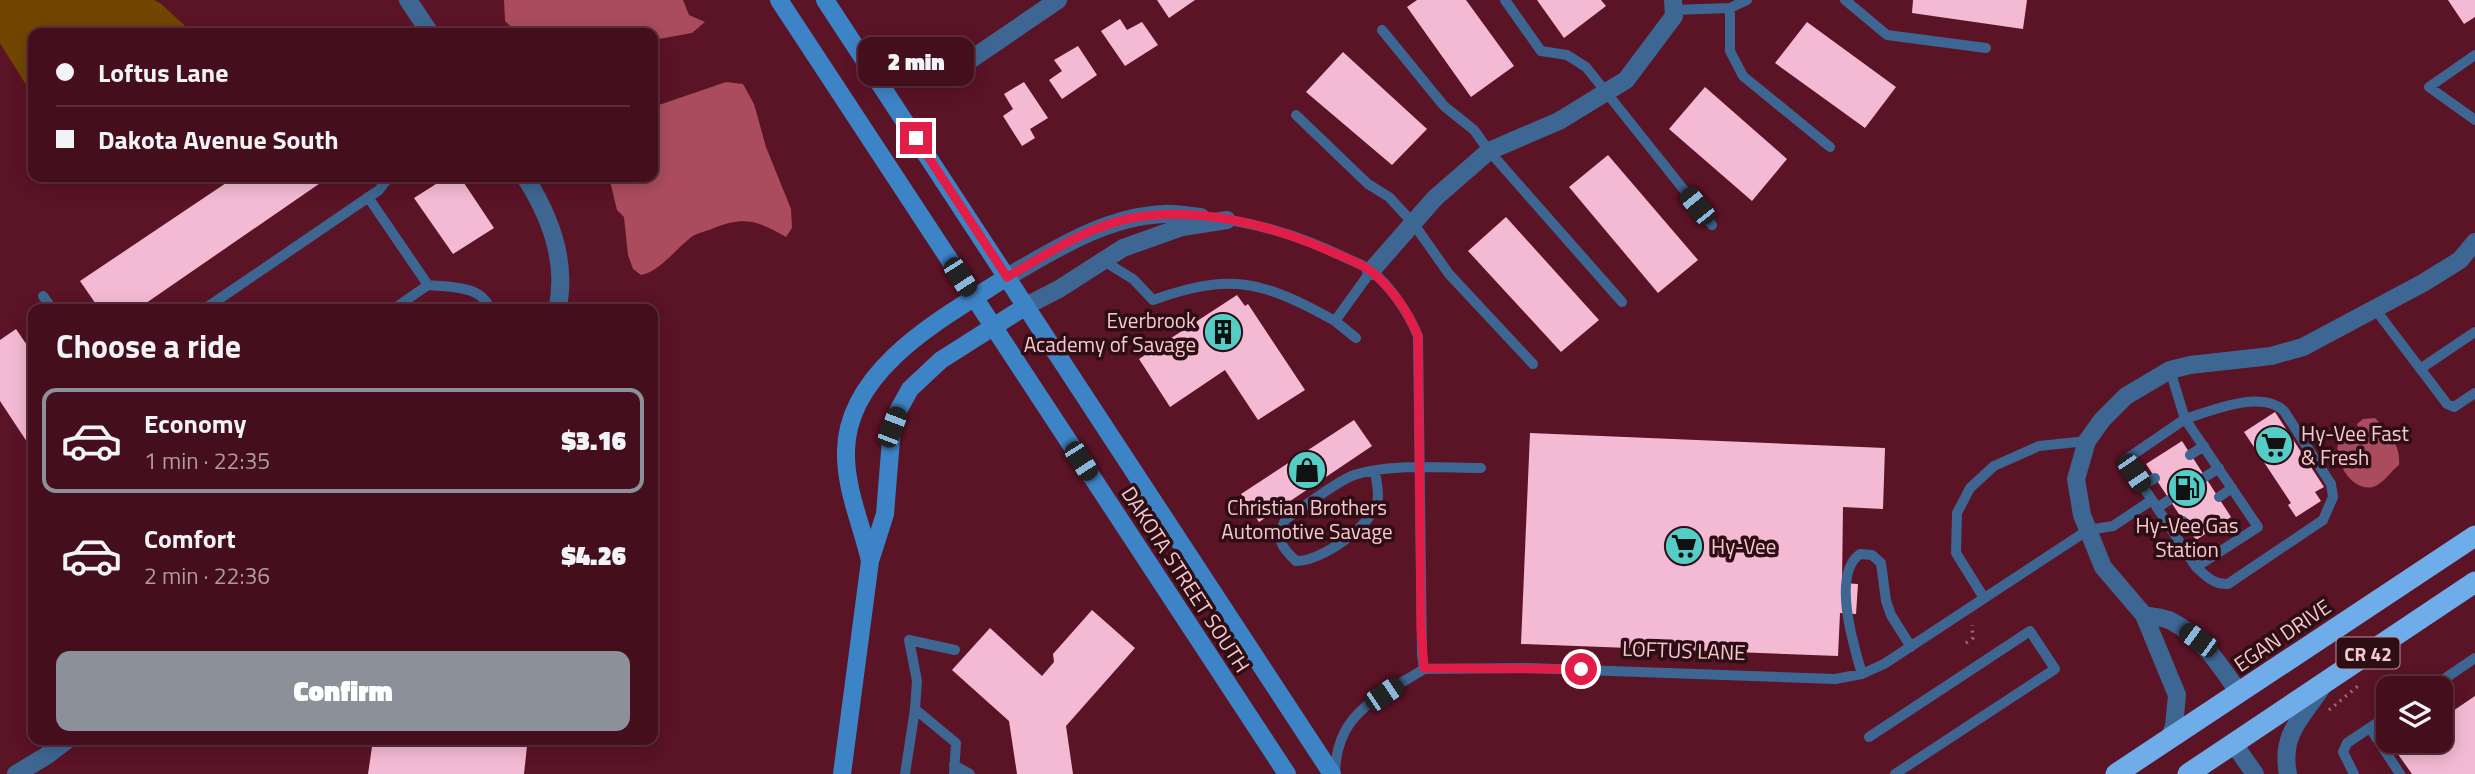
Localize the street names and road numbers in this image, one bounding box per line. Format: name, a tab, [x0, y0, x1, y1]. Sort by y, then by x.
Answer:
street label: DAKOTA STREET SOUTH	[1114, 480, 1258, 678]
street label: EGAN DRIVE	[2227, 591, 2337, 679]
street label: LOFTUS LANE	[1622, 632, 1746, 668]
road number: CR 42	[2336, 638, 2400, 668]

